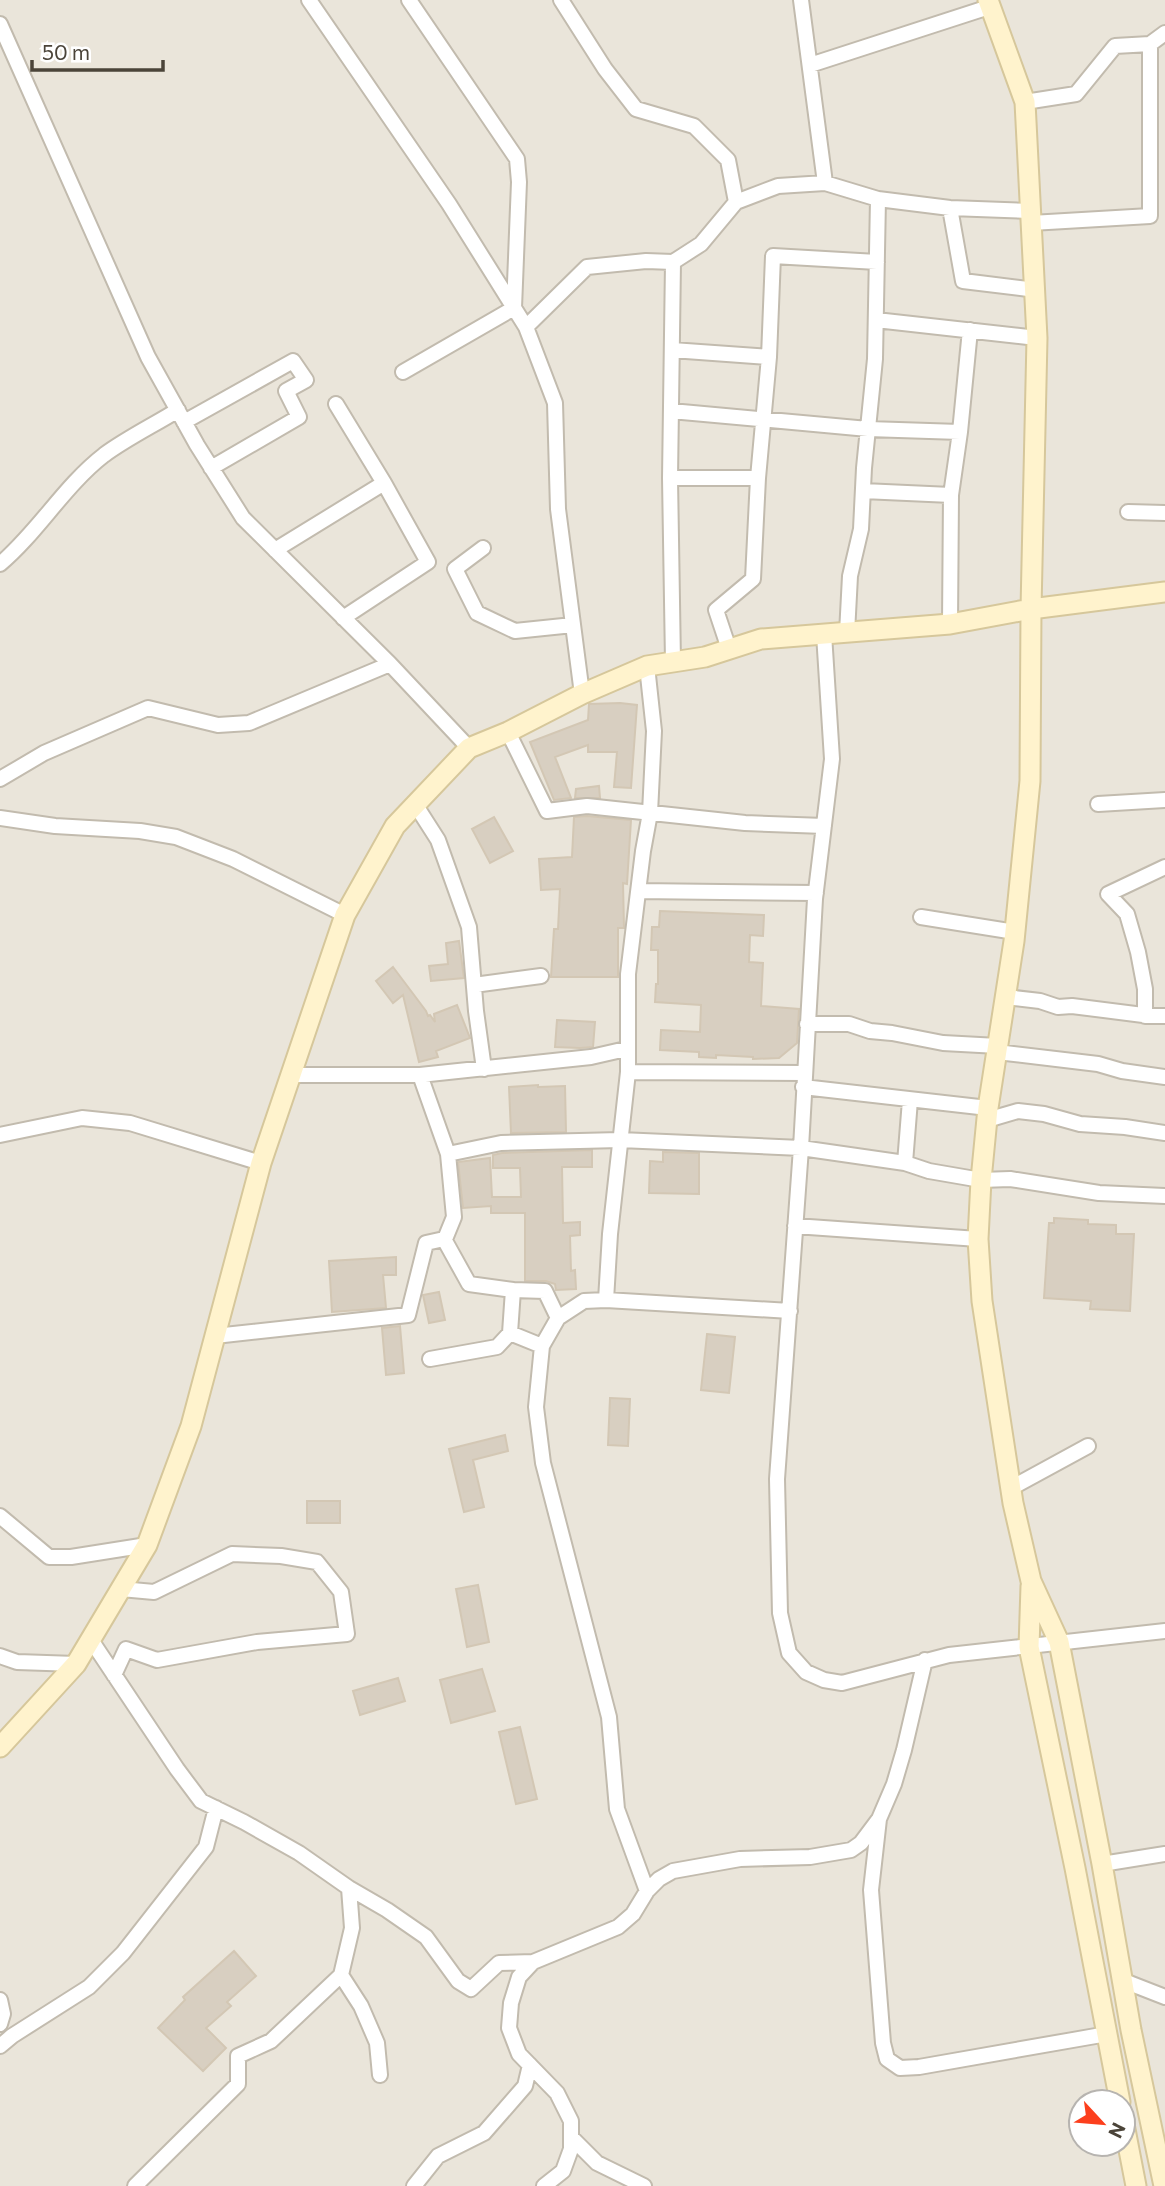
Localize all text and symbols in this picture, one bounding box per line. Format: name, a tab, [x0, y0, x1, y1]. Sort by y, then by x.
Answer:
scale bar	[32, 28, 163, 72]
text: 50 m	[42, 39, 90, 64]
north arrow	[1067, 2088, 1137, 2158]
text: N	[1104, 2119, 1131, 2142]

